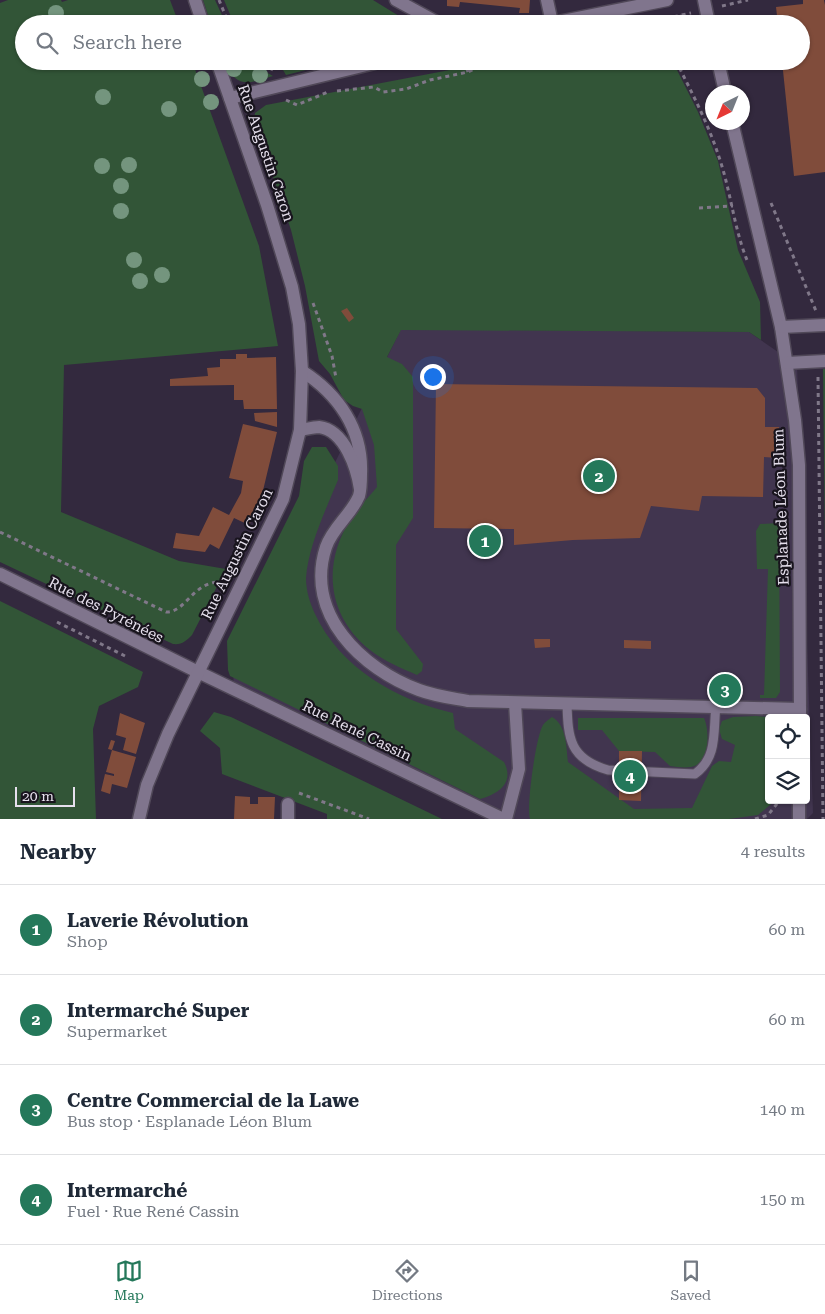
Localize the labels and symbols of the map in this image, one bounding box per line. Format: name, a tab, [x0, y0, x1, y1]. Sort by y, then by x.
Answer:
street label: Rue Augustin Caron	[234, 82, 298, 224]
north arrow	[705, 85, 750, 130]
your location	[420, 364, 446, 390]
street label: Esplanade Léon Blum	[769, 428, 793, 586]
pin: 2	[583, 457, 615, 495]
street label: Rue Augustin Caron	[197, 485, 277, 623]
pin: 1	[469, 522, 501, 560]
street label: Rue des Pyrénées	[45, 573, 167, 647]
pin: 3	[709, 671, 741, 709]
street label: Rue René Cassin	[299, 697, 415, 765]
pin: 4	[614, 757, 646, 795]
scale bar	[15, 784, 75, 807]

